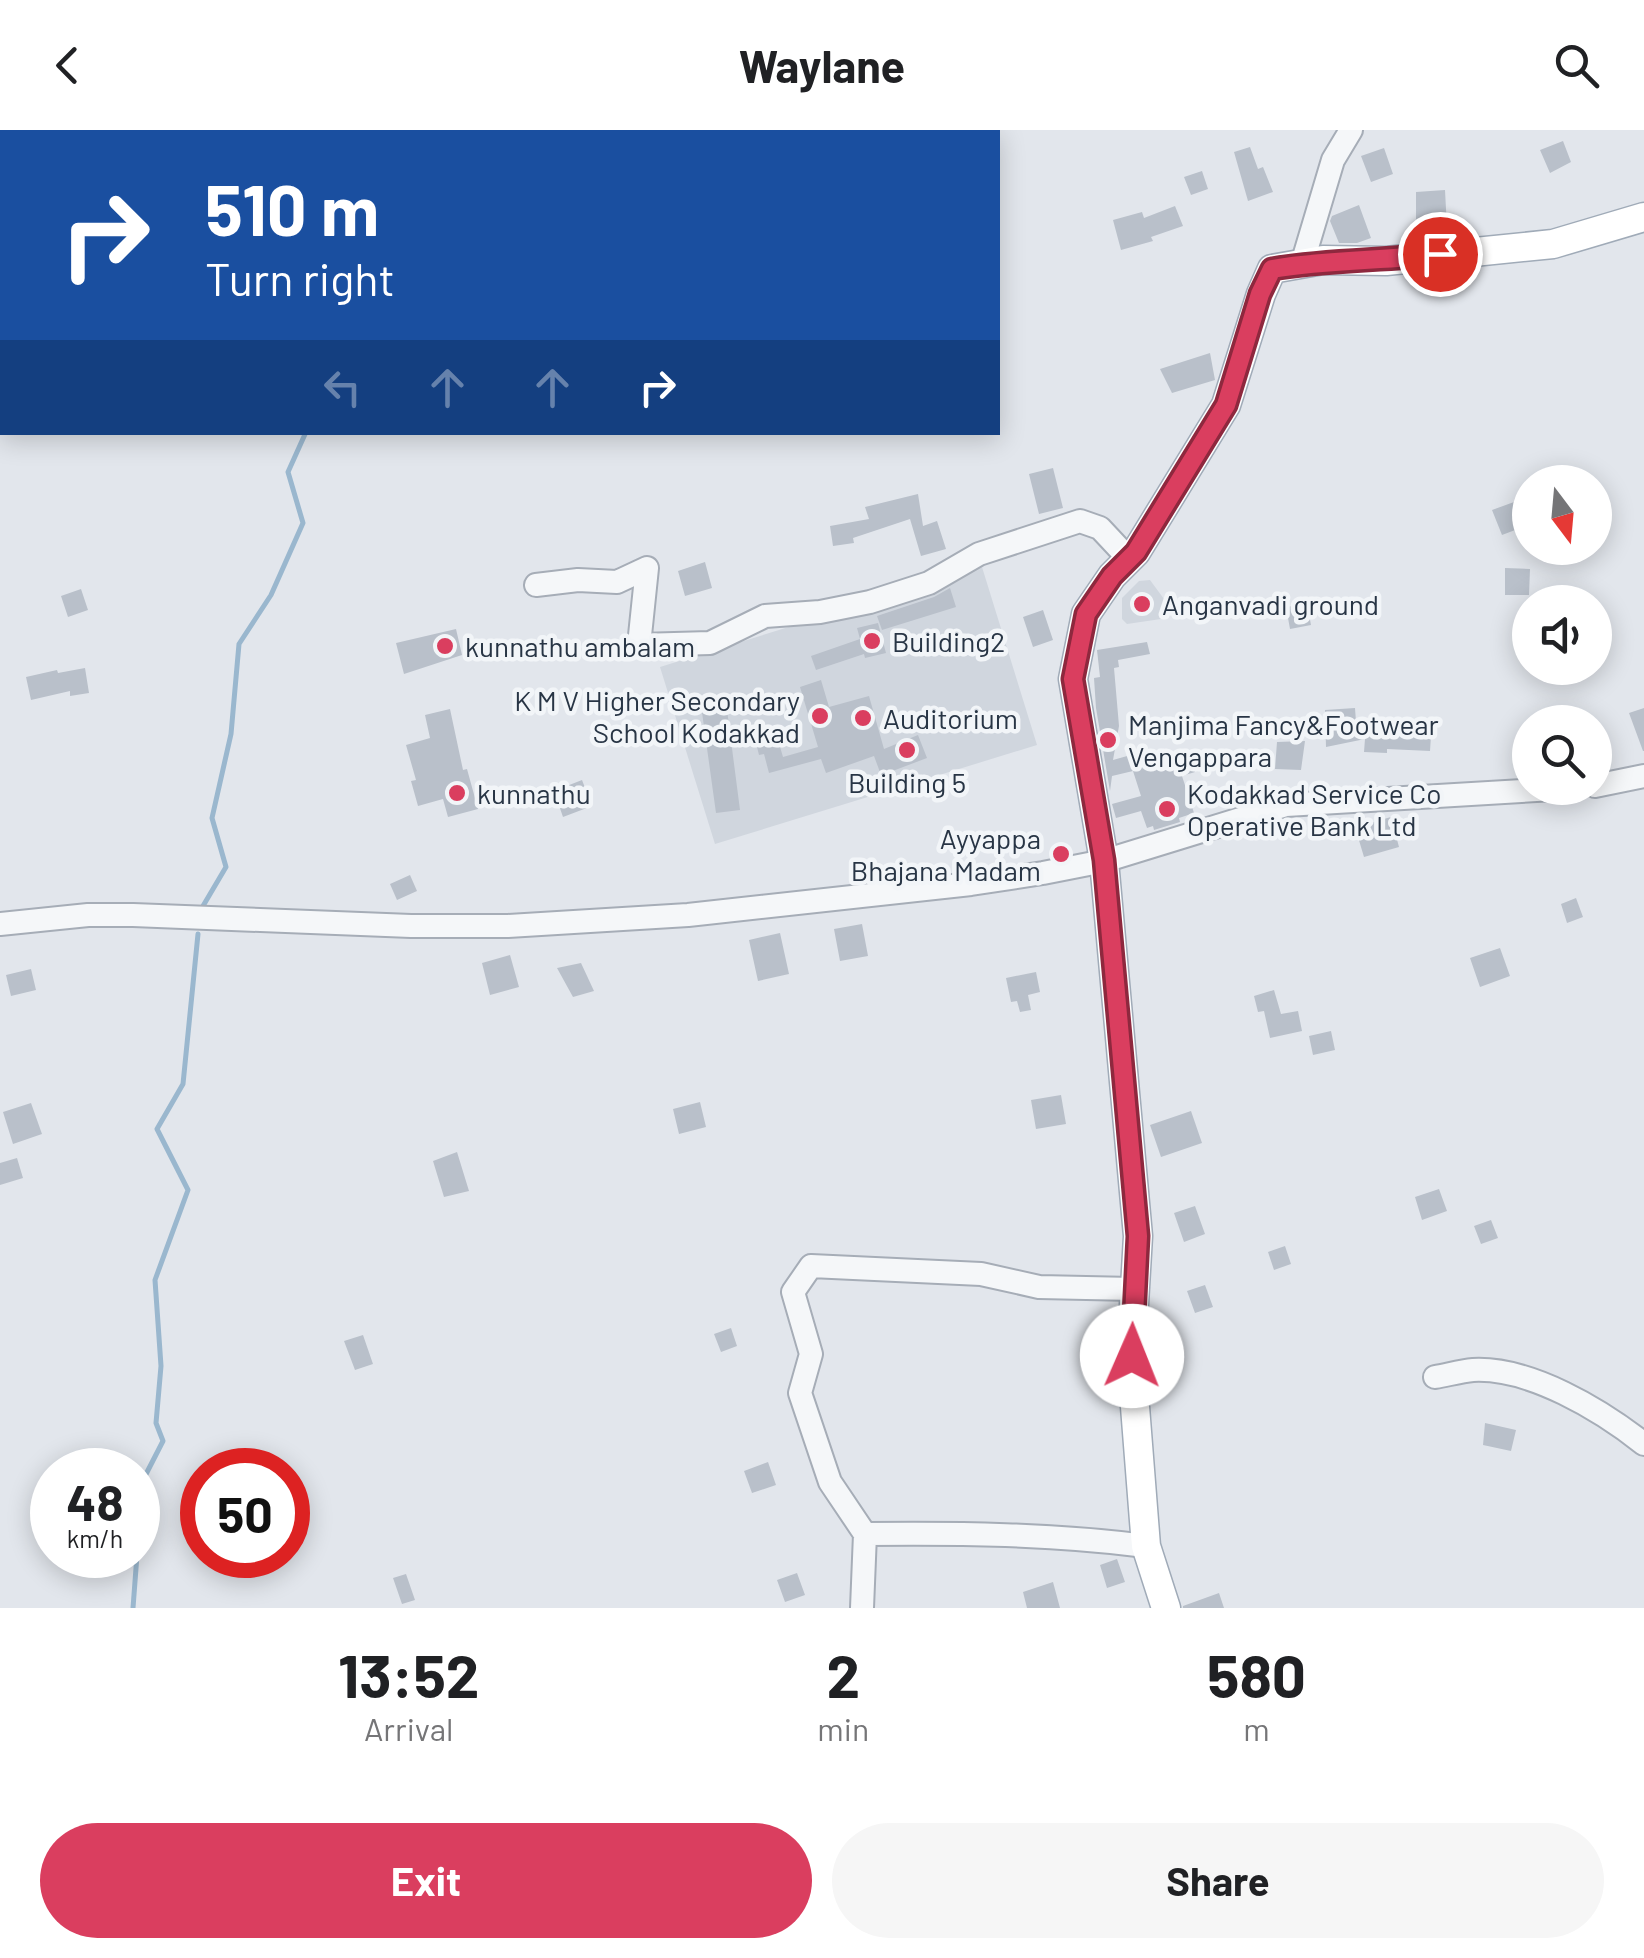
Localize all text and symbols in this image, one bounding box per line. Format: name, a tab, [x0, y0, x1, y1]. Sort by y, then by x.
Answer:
icon: back	[40, 38, 95, 93]
text: Waylane	[739, 38, 905, 92]
icon: search	[1549, 38, 1604, 93]
text: 510 m	[205, 166, 379, 250]
icon: right	[40, 170, 170, 300]
pin	[1398, 212, 1483, 297]
icon: arrive	[1413, 227, 1468, 282]
text: Turn right	[205, 251, 395, 305]
icon: left	[315, 360, 370, 415]
icon: ahead	[420, 360, 475, 415]
icon: ahead	[525, 360, 580, 415]
icon: right	[630, 360, 685, 415]
north arrow	[1512, 465, 1612, 565]
map controls	[1512, 465, 1612, 805]
button: sound	[1512, 585, 1612, 685]
place label: Anganvadi ground	[1162, 587, 1379, 621]
marker: Anganvadi ground	[1131, 593, 1153, 615]
place label: Building2	[892, 624, 1005, 658]
place label: kunnathu ambalam	[465, 629, 695, 663]
marker: Building2	[861, 630, 883, 652]
marker: kunnathu ambalam	[434, 635, 456, 657]
place label: K M V Higher Secondary School Kodakkad	[514, 683, 800, 749]
place label: Auditorium	[883, 701, 1018, 735]
marker: K M V Higher Secondary School Kodakkad	[809, 705, 831, 727]
button: search	[1512, 705, 1612, 805]
marker: Auditorium	[852, 707, 874, 729]
place label: Manjima Fancy&Footwear Vengappara	[1128, 707, 1439, 773]
marker: Manjima Fancy&Footwear Vengappara	[1097, 729, 1119, 751]
marker: Building 5	[896, 739, 918, 761]
place label: Building 5	[848, 765, 966, 799]
place label: kunnathu	[477, 776, 591, 810]
place label: Kodakkad Service Co Operative Bank Ltd	[1187, 776, 1441, 842]
marker: kunnathu	[446, 782, 468, 804]
marker: Kodakkad Service Co Operative Bank Ltd	[1156, 798, 1178, 820]
place label: Ayyappa Bhajana Madam	[851, 821, 1041, 887]
marker: Ayyappa Bhajana Madam	[1050, 843, 1072, 865]
position arrow	[1080, 1304, 1184, 1408]
speed limit sign: 50	[180, 1448, 310, 1578]
text: 48	[66, 1471, 124, 1531]
text: km/h	[67, 1523, 123, 1553]
text: 13:52	[338, 1638, 479, 1710]
text: 2	[826, 1638, 860, 1710]
text: 580	[1207, 1638, 1306, 1710]
text: Arrival	[364, 1709, 453, 1747]
text: min	[817, 1709, 869, 1747]
text: m	[1243, 1709, 1270, 1747]
button: Exit	[40, 1823, 812, 1938]
button: Share	[832, 1823, 1604, 1938]

